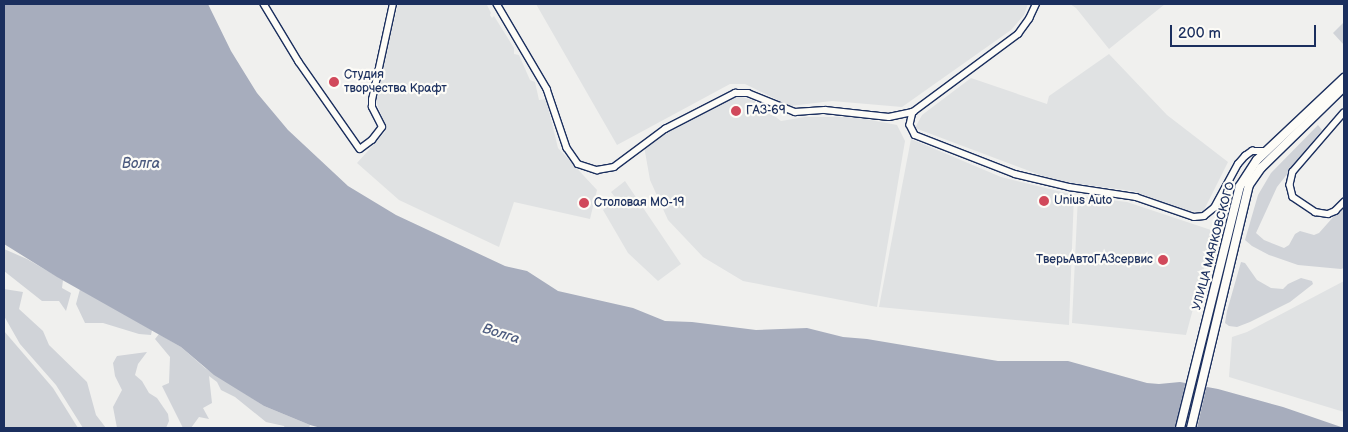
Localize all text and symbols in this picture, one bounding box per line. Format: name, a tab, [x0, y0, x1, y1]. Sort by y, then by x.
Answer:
scale bar	[1173, 15, 1319, 47]
text: 200 m	[1178, 24, 1221, 43]
place label: Студия творчества Крафт	[344, 68, 447, 96]
marker: Студия творчества Крафт	[328, 76, 340, 88]
place label: ГАЗ-69	[746, 104, 786, 118]
marker: ГАЗ-69	[730, 105, 742, 117]
water label: Волга	[122, 156, 160, 172]
street label: УЛИЦА МАЯКОВСКОГО	[1190, 180, 1238, 312]
place label: Unius Auto	[1054, 194, 1112, 208]
marker: Unius Auto	[1038, 195, 1050, 207]
place label: Столовая МО-19	[594, 196, 685, 210]
marker: Столовая МО-19	[578, 197, 590, 209]
place label: ТверьАвтоГАЗсервис	[1036, 253, 1153, 267]
marker: ТверьАвтоГАЗсервис	[1157, 254, 1169, 266]
water label: Волга	[480, 320, 522, 348]

